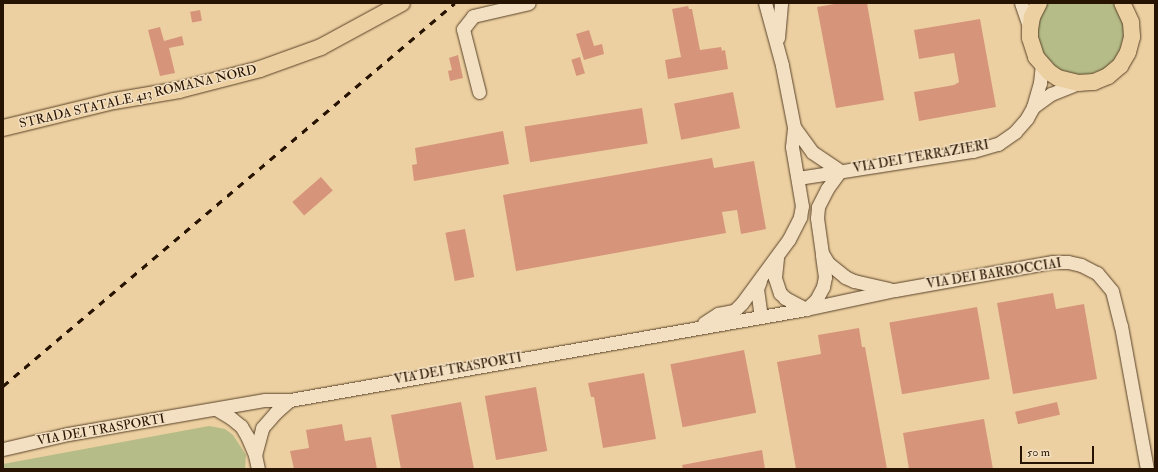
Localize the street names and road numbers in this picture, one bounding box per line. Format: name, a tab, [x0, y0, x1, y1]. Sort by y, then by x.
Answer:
street label: STRADA STATALE 413 ROMANA NORD	[18, 62, 258, 132]
street label: VIA DEI TERRAZIERI	[852, 137, 990, 177]
street label: VIA DEI BARROCCIAI	[925, 256, 1063, 292]
street label: VIA DEI TRASPORTI	[393, 350, 523, 388]
street label: VIA DEI TRASPORTI	[36, 411, 166, 449]

